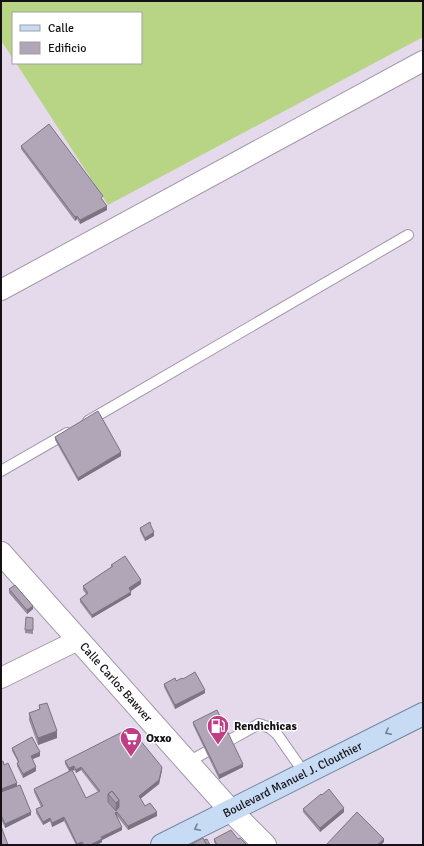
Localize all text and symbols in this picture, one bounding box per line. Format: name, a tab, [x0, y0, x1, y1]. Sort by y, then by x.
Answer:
legend	[12, 12, 142, 64]
text: Calle	[48, 21, 74, 36]
text: Edificio	[48, 41, 86, 56]
street label: Calle Carlos Bawver	[76, 640, 156, 726]
fuel station icon: Rendichicas	[205, 713, 231, 746]
place label: Rendichicas	[234, 719, 297, 734]
supermarket icon: Oxxo	[118, 725, 144, 758]
one-way arrow	[385, 727, 392, 735]
place label: Oxxo	[146, 731, 172, 746]
street label: Boulevard Manuel J. Clouthier	[220, 738, 365, 821]
one-way arrow	[193, 823, 201, 831]

